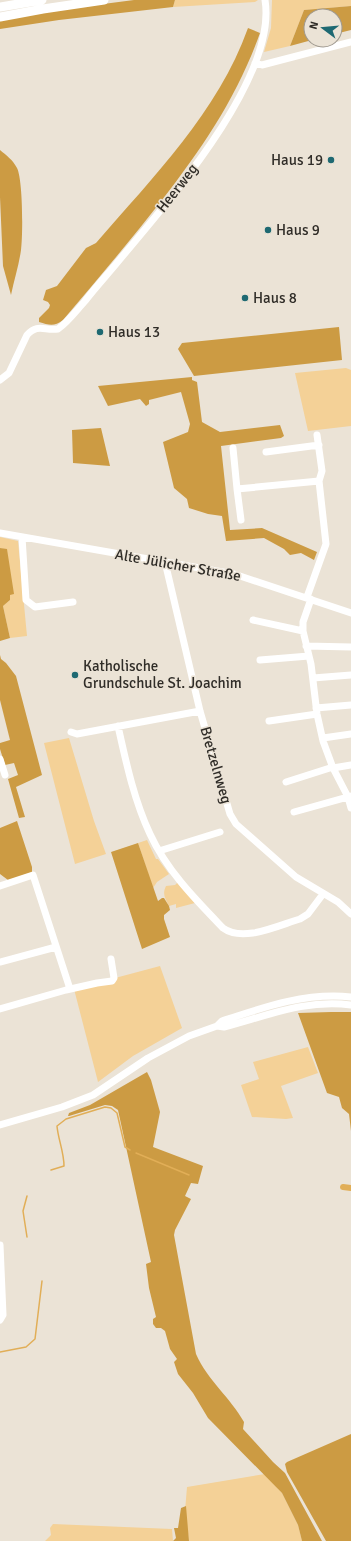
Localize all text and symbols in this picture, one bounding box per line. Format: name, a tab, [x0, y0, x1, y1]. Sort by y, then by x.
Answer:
north arrow	[303, 8, 343, 48]
text: N	[307, 20, 321, 31]
place label: Haus 19	[271, 151, 323, 169]
marker: Haus 19	[326, 155, 336, 165]
street label: Heerweg	[152, 160, 202, 216]
place label: Haus 9	[276, 221, 320, 239]
marker: Haus 9	[263, 225, 273, 235]
place label: Haus 8	[253, 289, 297, 307]
marker: Haus 8	[240, 293, 250, 303]
place label: Haus 13	[108, 323, 160, 341]
marker: Haus 13	[95, 327, 105, 337]
street label: Alte Jülicher Straße	[114, 545, 242, 585]
place label: Katholische Grundschule St. Joachim	[83, 657, 242, 692]
marker: Katholische Grundschule St. Joachim	[70, 670, 80, 680]
street label: Bretzelnweg	[196, 724, 236, 806]

